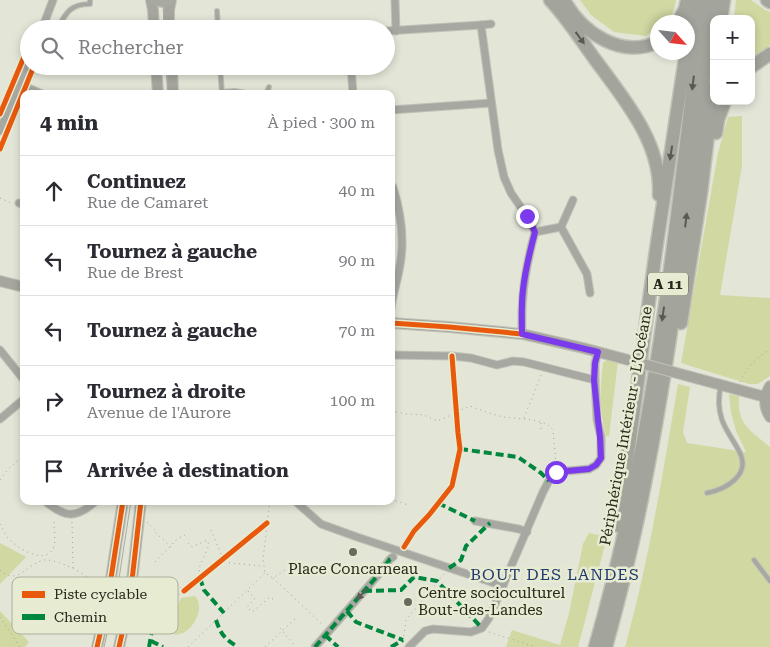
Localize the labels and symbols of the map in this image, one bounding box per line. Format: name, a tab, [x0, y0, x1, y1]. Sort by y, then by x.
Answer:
north arrow	[650, 15, 695, 60]
one-way arrow	[575, 32, 585, 45]
one-way arrow	[689, 75, 697, 91]
one-way arrow	[667, 145, 675, 161]
route end	[516, 205, 539, 228]
one-way arrow	[682, 212, 690, 228]
road number: A 11	[648, 272, 688, 296]
street label: Périphérique Intérieur - L’Océane	[596, 305, 656, 547]
one-way arrow	[659, 306, 667, 322]
route start	[545, 461, 568, 484]
marker: Place Concarneau	[347, 546, 359, 558]
place label: Place Concarneau	[288, 560, 419, 578]
district label: BOUT DES LANDES	[470, 565, 640, 584]
legend	[12, 577, 178, 634]
place label: Centre socioculturel Bout-des-Landes	[418, 584, 565, 619]
text: Piste cyclable	[54, 586, 148, 602]
one-way arrow	[356, 587, 367, 600]
marker: Centre socioculturel Bout-des-Landes	[402, 596, 414, 608]
text: Chemin	[54, 609, 107, 625]

